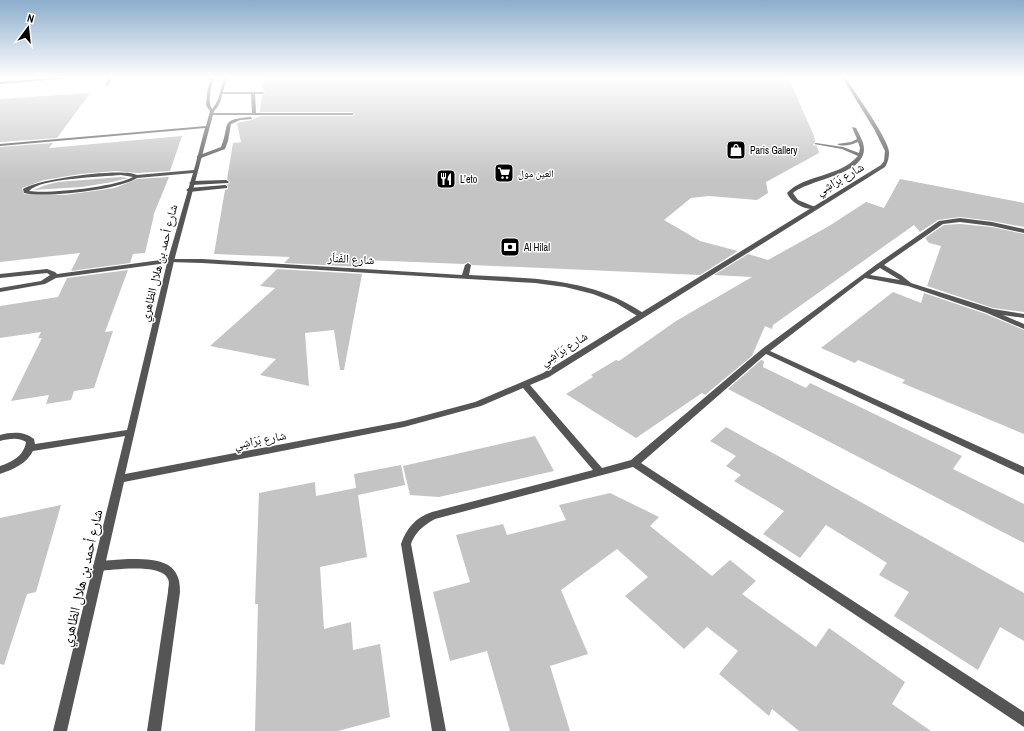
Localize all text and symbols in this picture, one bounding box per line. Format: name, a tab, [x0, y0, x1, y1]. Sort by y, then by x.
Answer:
north arrow	[8, 8, 48, 48]
text: N	[26, 11, 36, 26]
shop icon: Paris Gallery	[725, 139, 747, 161]
place label: Paris Gallery	[750, 144, 798, 157]
street label: شارع بَرَاشِي	[813, 159, 868, 201]
supermarket icon: العين مول	[493, 162, 515, 184]
place label: العين مول	[518, 167, 554, 180]
restaurant icon: L’eto	[435, 168, 457, 190]
place label: L’eto	[460, 173, 478, 186]
street label: شارع أحمد بن هلال الظاهري	[137, 203, 183, 324]
bank icon: Al Hilal	[499, 236, 521, 258]
place label: Al Hilal	[523, 241, 550, 254]
street label: شارع الفَناَر	[326, 250, 375, 268]
street label: شارع بَرَاشِي	[537, 328, 592, 371]
street label: شارع بَرَاشِي	[233, 427, 288, 455]
street label: شارع أحمد بن هلال الظاهري	[57, 508, 109, 649]

